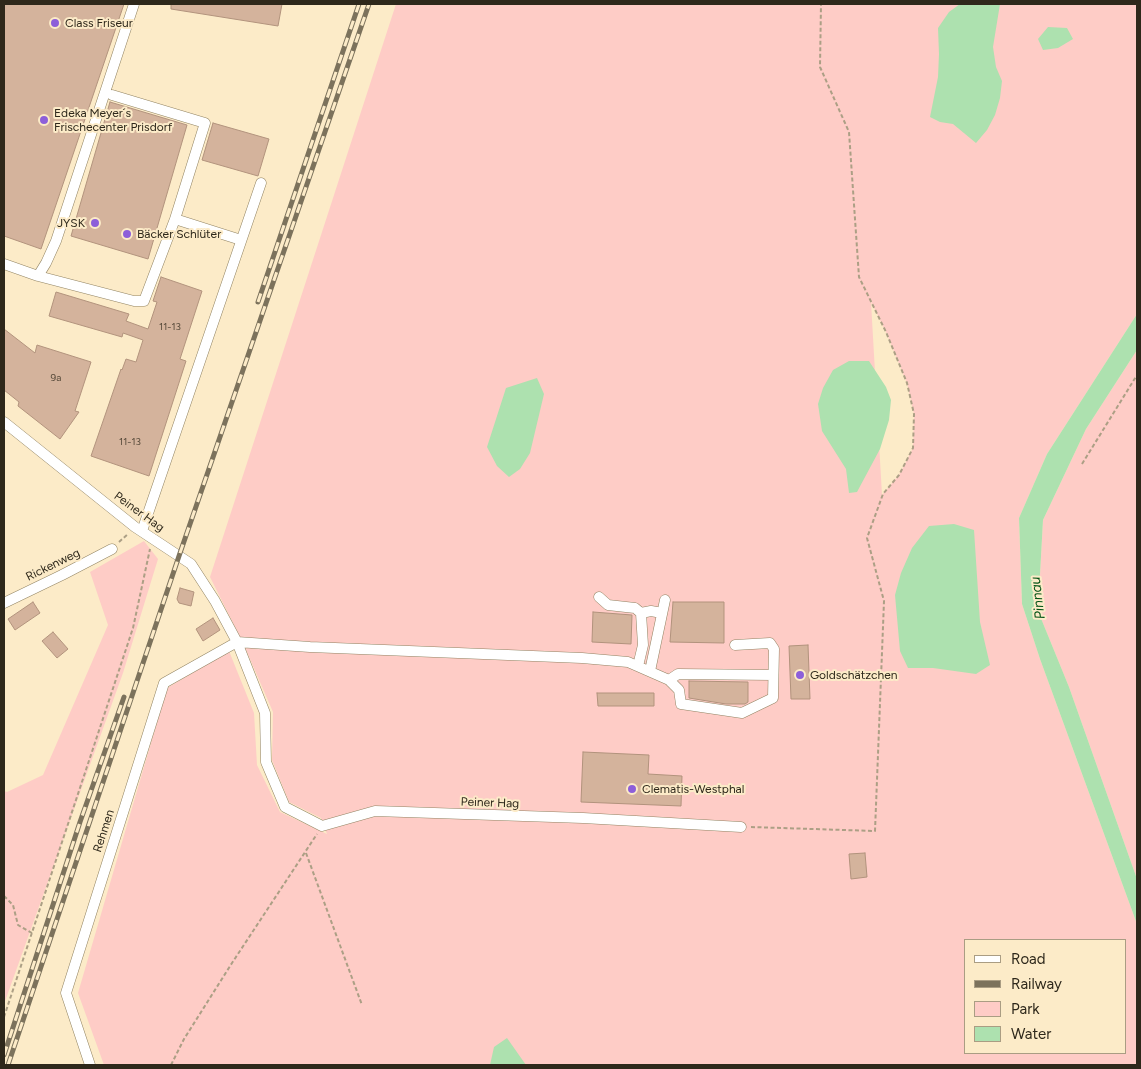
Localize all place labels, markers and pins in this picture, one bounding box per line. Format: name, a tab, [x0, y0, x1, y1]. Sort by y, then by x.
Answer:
place label: Class Friseur	[65, 16, 133, 30]
marker: Class Friseur	[49, 17, 61, 29]
place label: Edeka Meyer´s Frischecenter Prisdorf	[54, 106, 172, 134]
marker: Edeka Meyer´s Frischecenter Prisdorf	[38, 114, 50, 126]
place label: JYSK	[57, 216, 85, 230]
marker: JYSK	[89, 217, 101, 229]
place label: Bäcker Schlüter	[137, 227, 221, 241]
marker: Bäcker Schlüter	[121, 228, 133, 240]
place label: Goldschätzchen	[810, 668, 898, 682]
marker: Goldschätzchen	[794, 669, 806, 681]
place label: Clematis-Westphal	[642, 782, 744, 796]
marker: Clematis-Westphal	[626, 783, 638, 795]

